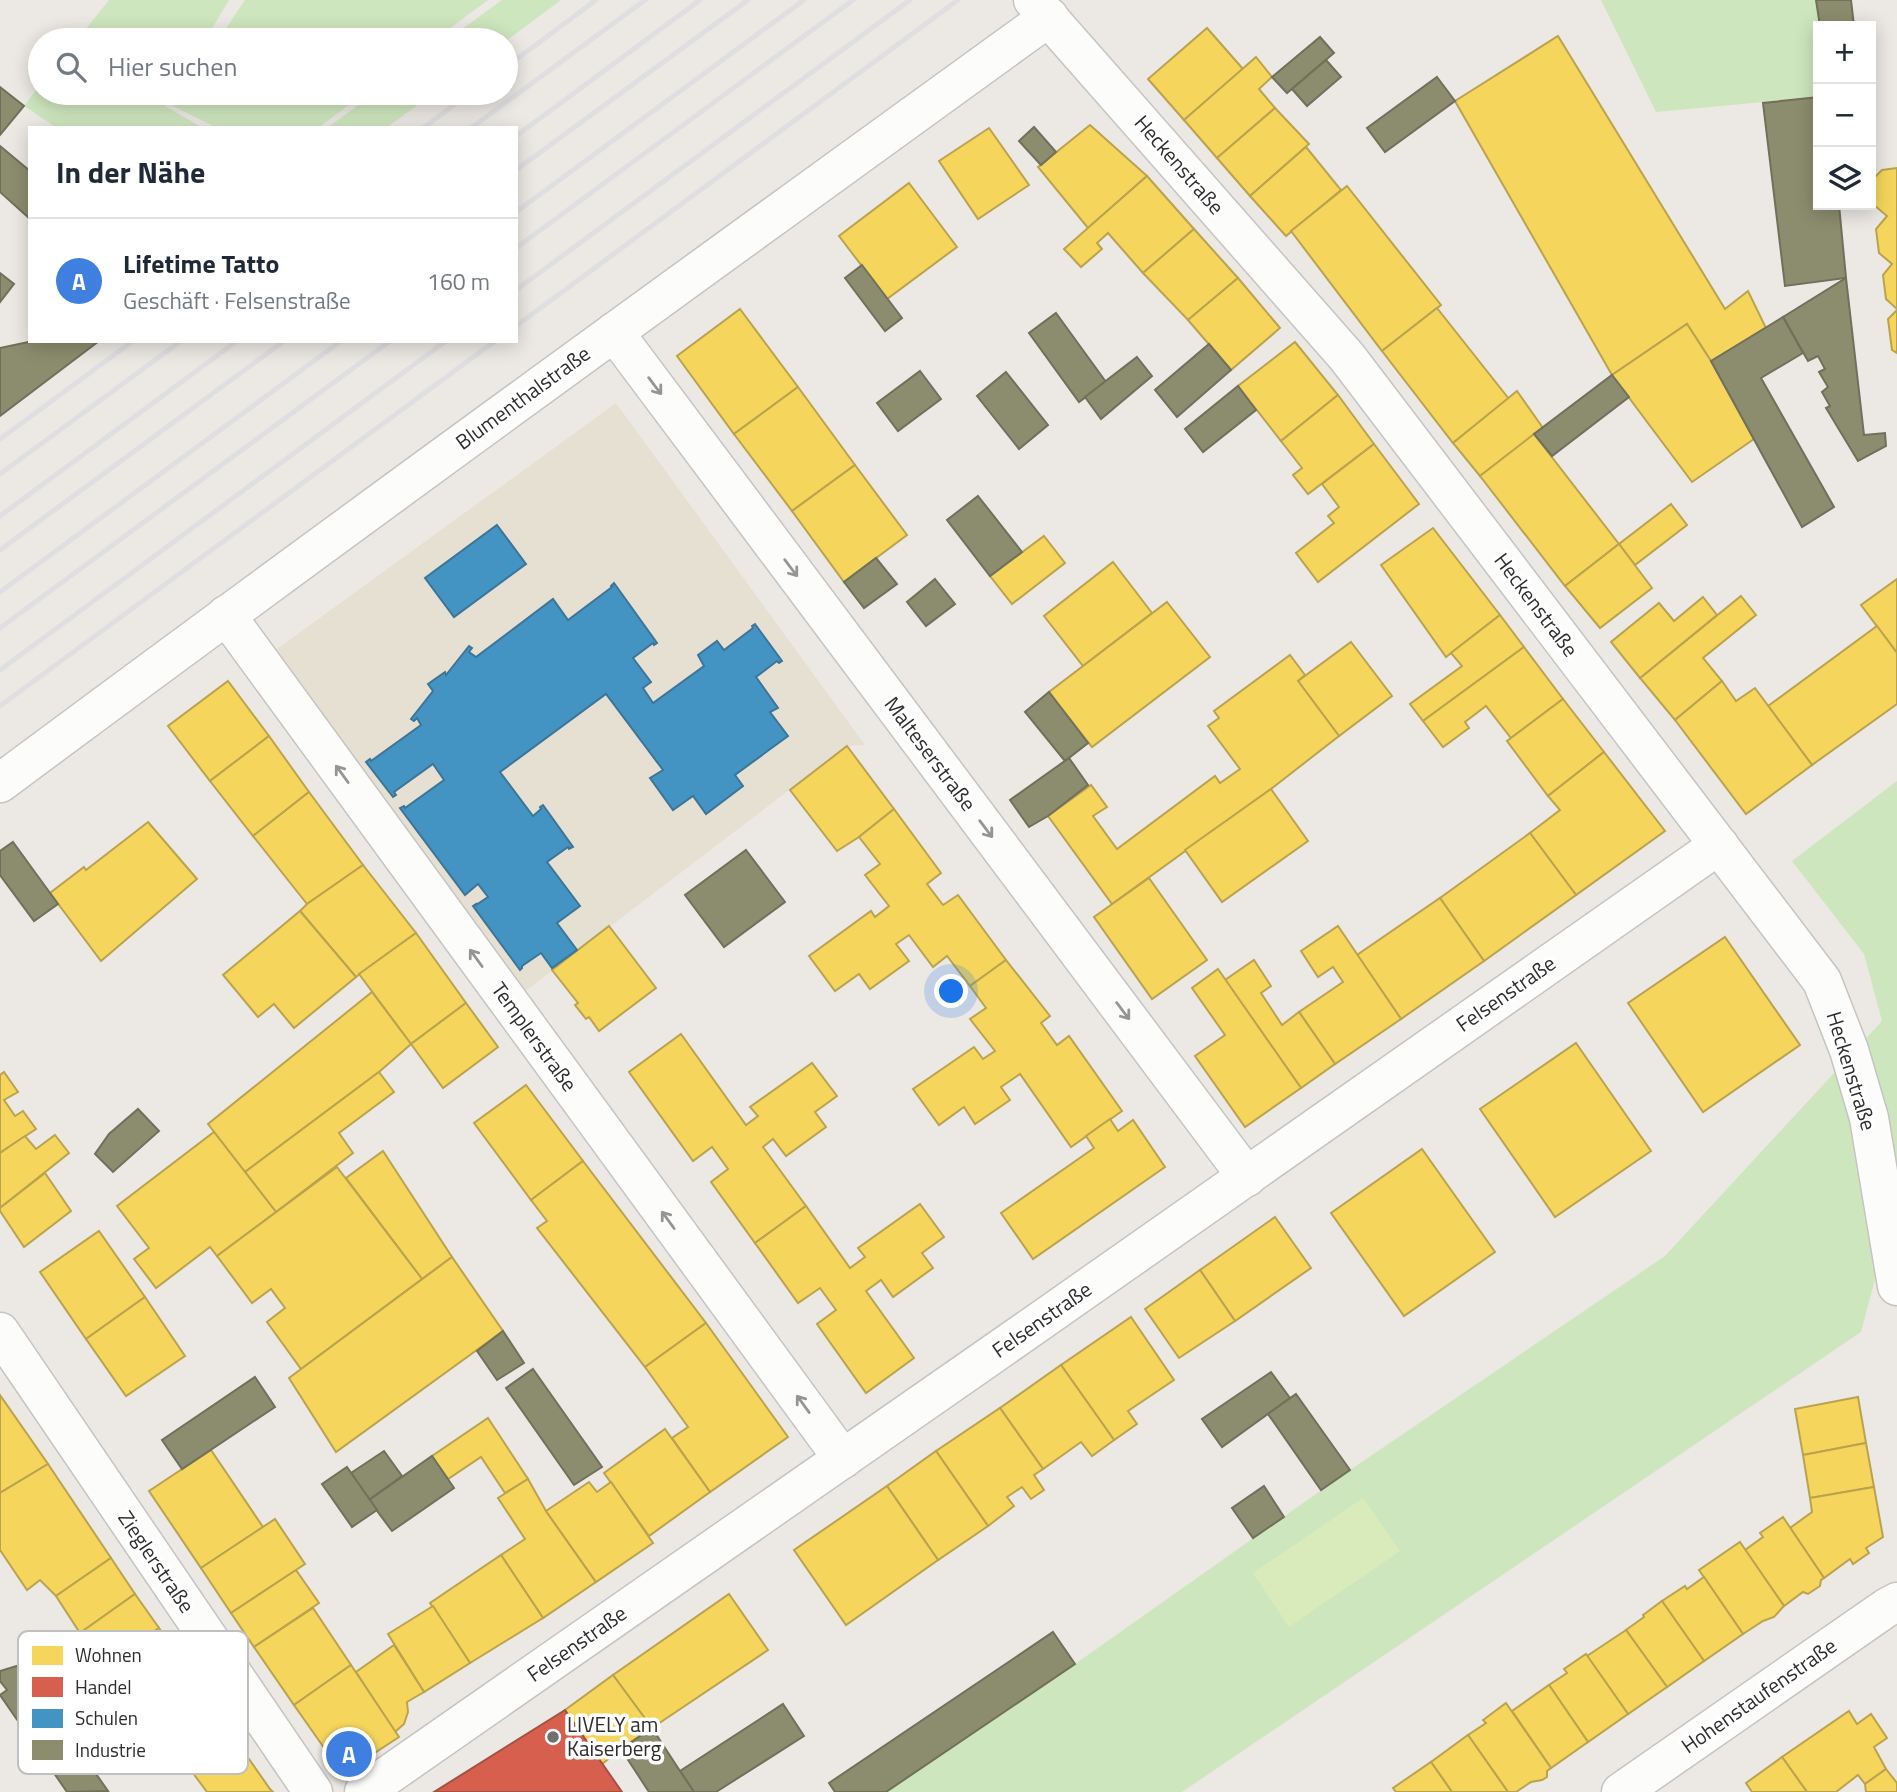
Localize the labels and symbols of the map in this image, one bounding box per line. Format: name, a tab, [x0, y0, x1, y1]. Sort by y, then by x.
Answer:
street label: Heckenstraße	[1127, 107, 1232, 221]
street label: Blumenthalstraße	[448, 337, 597, 457]
one-way arrow	[647, 376, 662, 395]
street label: Heckenstraße	[1487, 546, 1587, 663]
one-way arrow	[784, 559, 799, 577]
street label: Malteserstraße	[877, 689, 985, 817]
one-way arrow	[335, 765, 349, 784]
one-way arrow	[979, 819, 994, 838]
street label: Felsenstraße	[1449, 947, 1562, 1039]
one-way arrow	[469, 949, 483, 968]
your location	[934, 974, 968, 1008]
street label: Templerstraße	[484, 975, 586, 1098]
one-way arrow	[1115, 1001, 1130, 1020]
street label: Heckenstraße	[1819, 1007, 1885, 1134]
one-way arrow	[661, 1211, 676, 1230]
street label: Felsenstraße	[985, 1273, 1098, 1365]
one-way arrow	[796, 1395, 810, 1414]
street label: Zieglerstraße	[111, 1504, 203, 1619]
street label: Felsenstraße	[520, 1597, 633, 1689]
street label: Hohenstaufenstraße	[1674, 1629, 1843, 1761]
legend	[18, 1631, 248, 1774]
text: Wohnen	[75, 1640, 142, 1669]
text: Handel	[75, 1672, 132, 1701]
text: Schulen	[75, 1703, 138, 1732]
place label: LIVELY am Kaiserberg	[567, 1708, 661, 1764]
pin: A	[326, 1728, 372, 1780]
marker: LIVELY am Kaiserberg	[545, 1729, 561, 1745]
text: Industrie	[75, 1735, 146, 1764]

